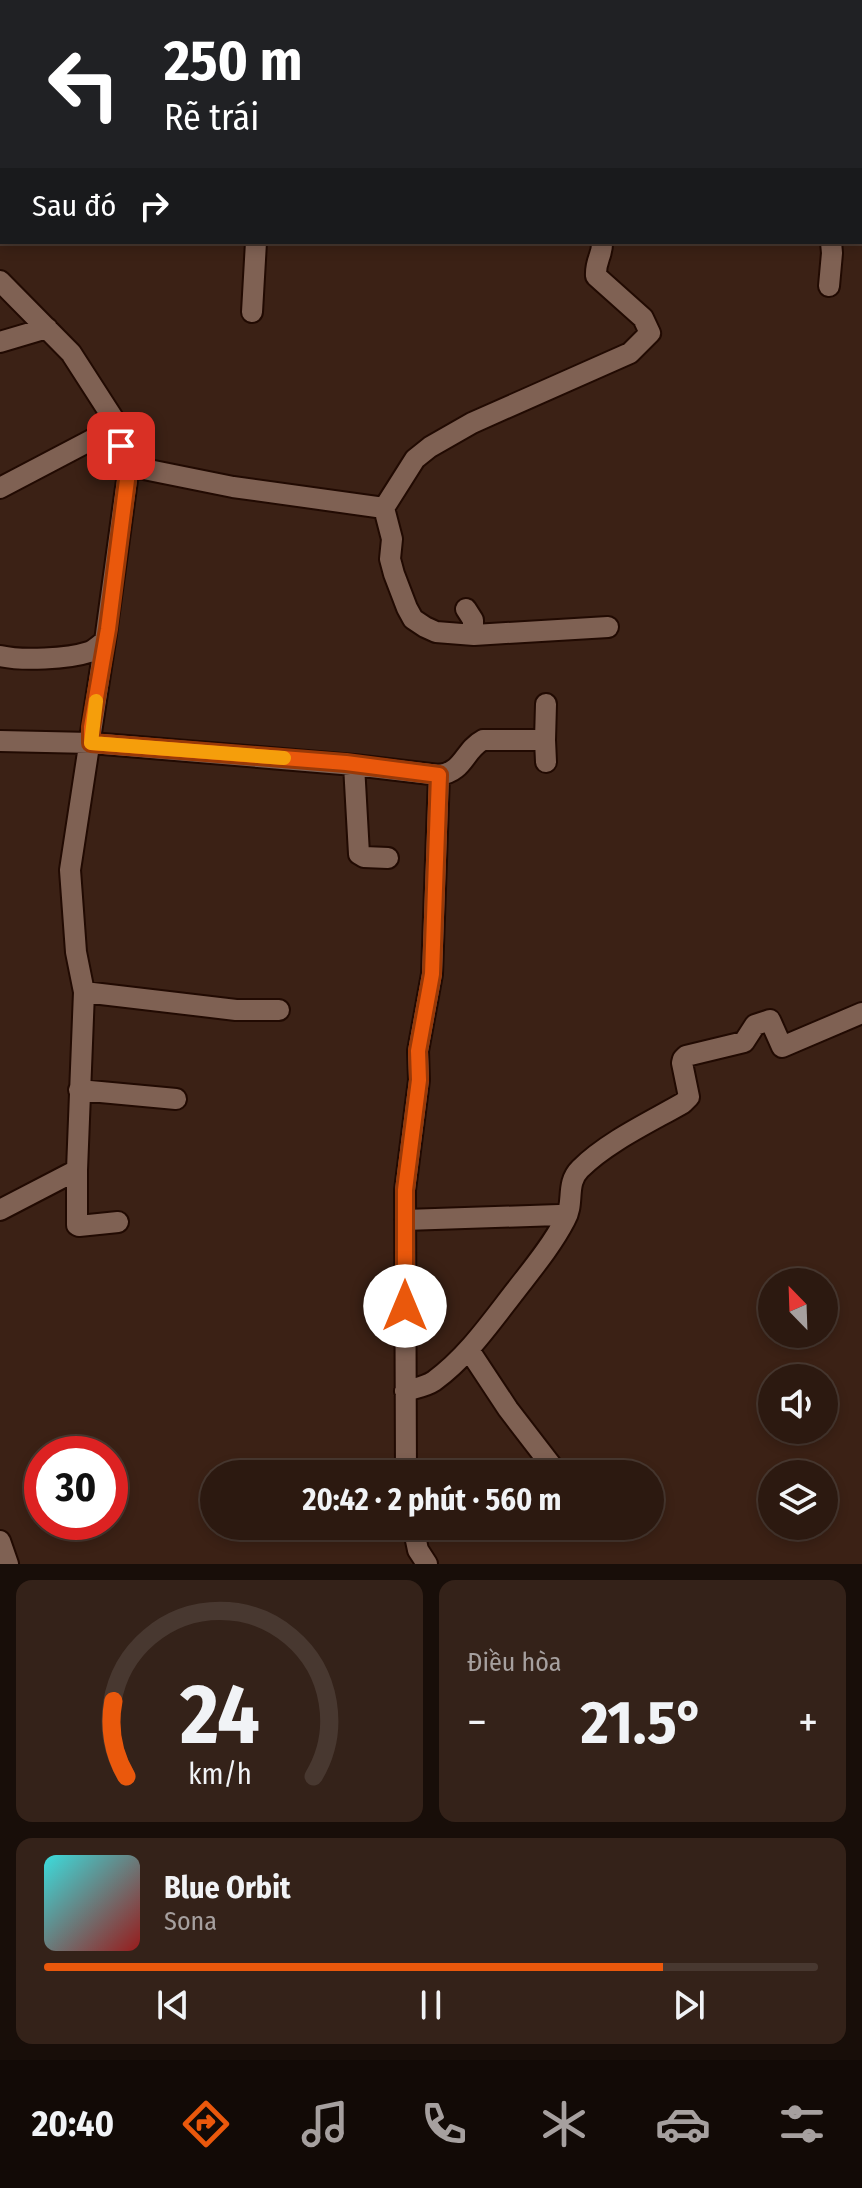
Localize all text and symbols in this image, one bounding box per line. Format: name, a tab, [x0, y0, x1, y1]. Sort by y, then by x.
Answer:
text: 250 m	[164, 28, 302, 95]
icon: left	[32, 32, 136, 136]
text: Rẽ trái	[164, 96, 259, 140]
icon: right	[132, 184, 176, 228]
text: Sau đó	[32, 188, 116, 224]
pin	[87, 412, 155, 480]
icon: arrive	[99, 424, 143, 468]
position arrow	[363, 1264, 447, 1348]
north arrow	[758, 1268, 838, 1348]
map controls	[758, 1268, 838, 1540]
button: sound	[758, 1364, 838, 1444]
speed limit sign: 30	[24, 1436, 128, 1540]
button: layers	[758, 1460, 838, 1540]
text: 20:42 · 2 phút · 560 m	[303, 1482, 561, 1518]
text: Điều hòa	[467, 1647, 561, 1678]
text: 24	[179, 1665, 259, 1765]
text: 21.5°	[581, 1687, 704, 1759]
text: −	[467, 1696, 487, 1749]
text: +	[798, 1696, 818, 1749]
text: km/h	[188, 1757, 251, 1792]
text: Blue Orbit	[164, 1870, 290, 1906]
text: Sona	[164, 1906, 217, 1937]
icon: previous	[151, 1983, 195, 2027]
icon: pause	[409, 1983, 453, 2027]
icon: next	[667, 1983, 711, 2027]
icon: directions	[178, 2096, 234, 2152]
icon: music	[297, 2096, 353, 2152]
icon: phone	[416, 2096, 472, 2152]
icon: climate	[536, 2096, 592, 2152]
icon: car	[655, 2096, 711, 2152]
icon: filters	[774, 2096, 830, 2152]
text: 20:40	[32, 2102, 114, 2146]

